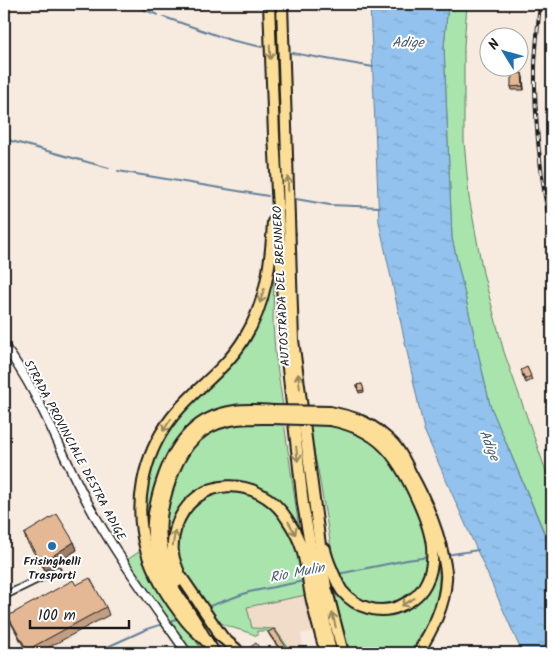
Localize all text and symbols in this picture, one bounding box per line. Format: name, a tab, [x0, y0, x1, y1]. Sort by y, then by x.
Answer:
north arrow	[478, 28, 528, 78]
water label: Adige	[392, 32, 426, 54]
text: N	[483, 35, 506, 55]
one-way arrow	[266, 44, 275, 60]
one-way arrow	[283, 176, 293, 192]
street label: AUTOSTRADA DEL BRENNERO	[268, 205, 295, 367]
one-way arrow	[257, 288, 267, 304]
street label: STRADA PROVINCIALE DESTRA ADIGE	[19, 356, 131, 545]
one-way arrow	[294, 373, 304, 389]
one-way arrow	[162, 417, 172, 431]
water label: Adige	[473, 427, 506, 466]
one-way arrow	[292, 446, 302, 462]
one-way arrow	[288, 520, 297, 535]
one-way arrow	[170, 530, 180, 546]
marker: Frisinghelli Trasporti	[46, 540, 58, 552]
place label: Frisinghelli Trasporti	[23, 552, 81, 585]
water label: Rio Mulin	[268, 557, 328, 589]
scale bar	[30, 597, 129, 629]
one-way arrow	[401, 597, 415, 607]
text: 100 m	[38, 604, 76, 628]
one-way arrow	[329, 613, 338, 629]

